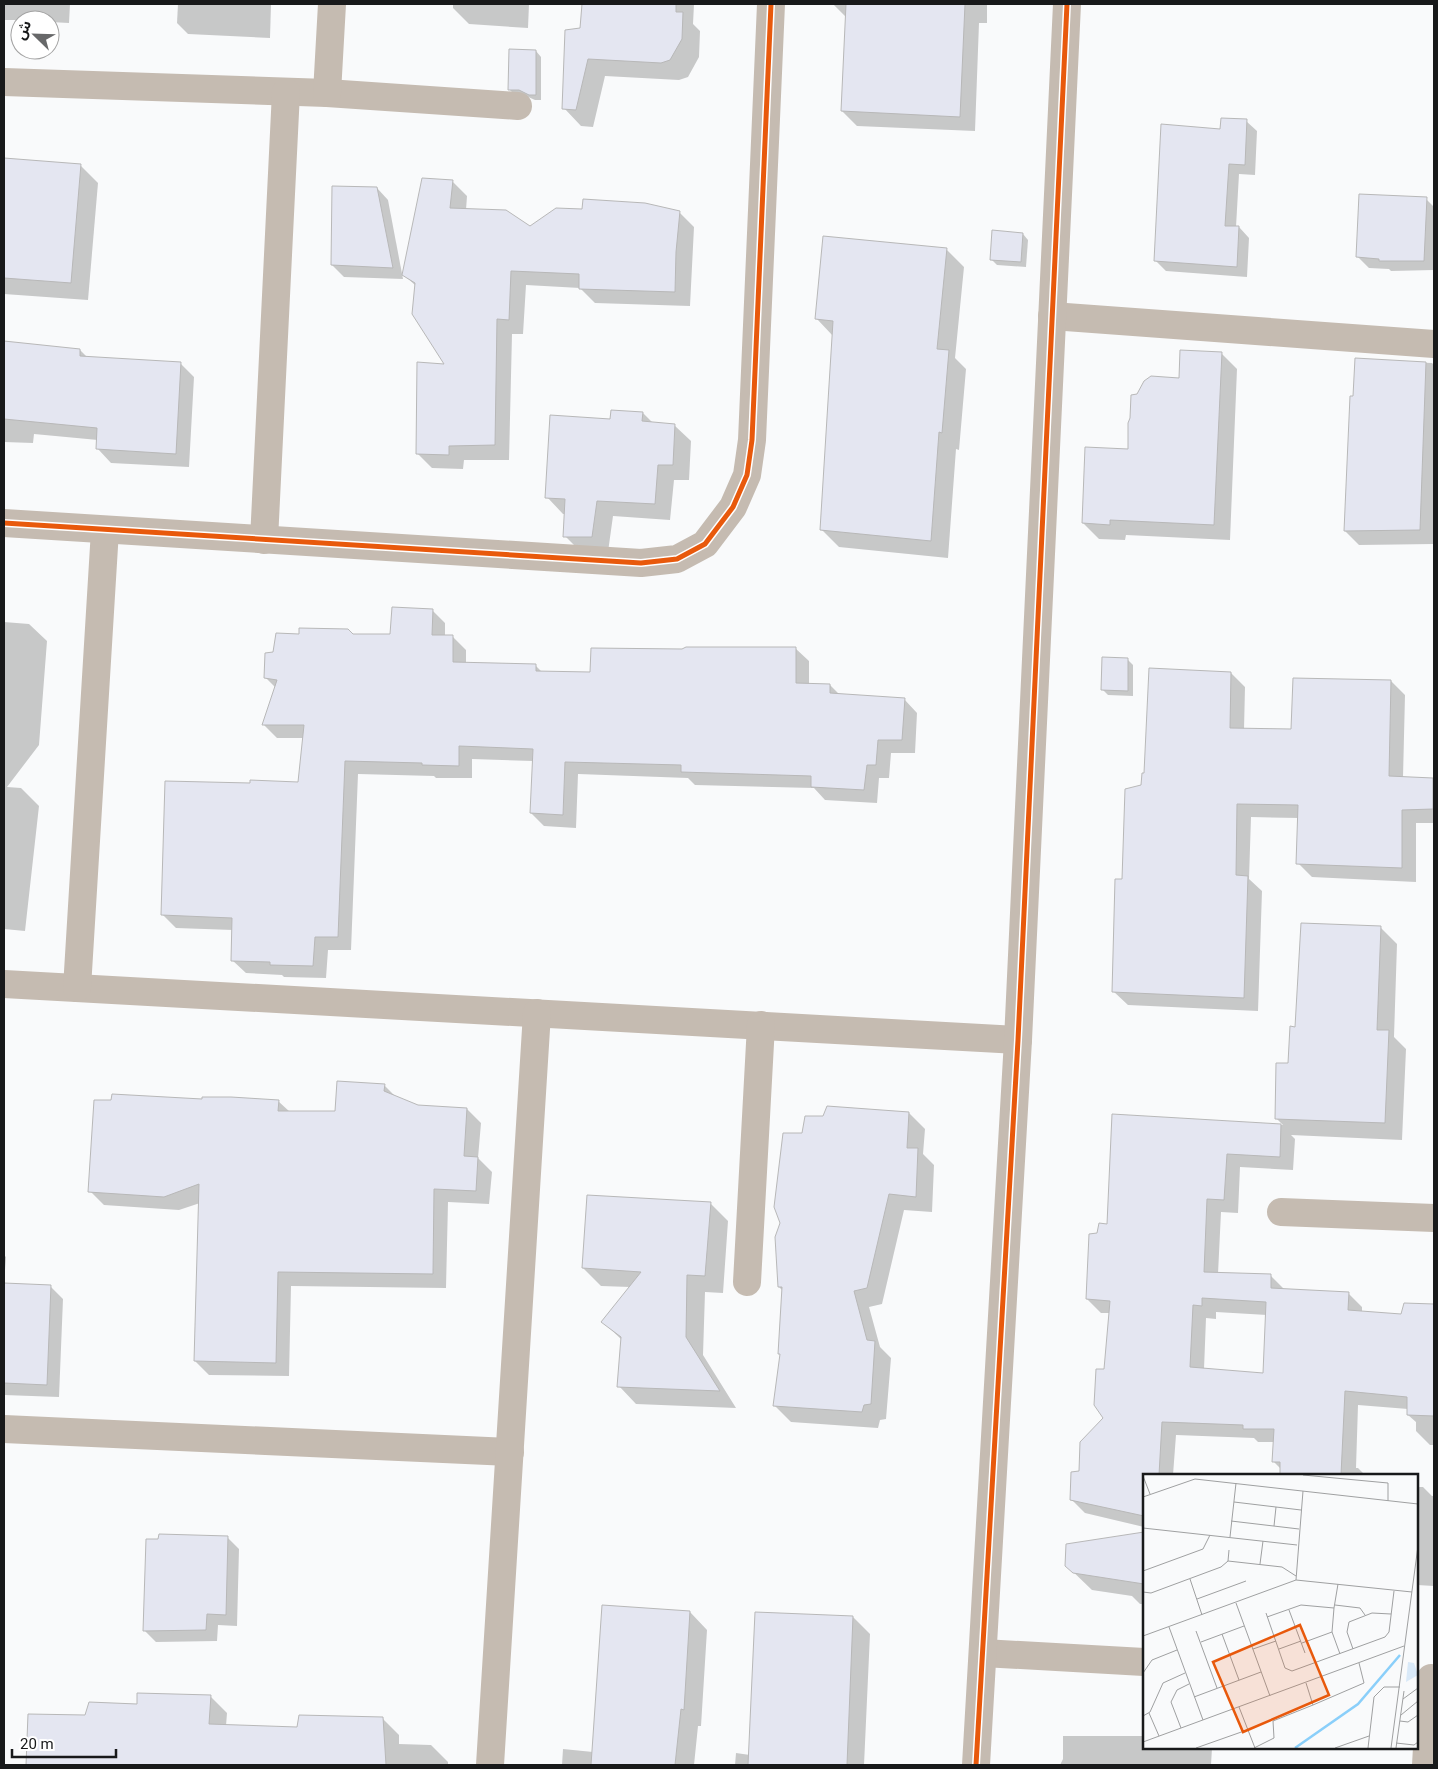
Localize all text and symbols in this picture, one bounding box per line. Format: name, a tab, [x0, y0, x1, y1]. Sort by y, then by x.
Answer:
north arrow	[10, 10, 60, 60]
text: ش	[12, 18, 34, 42]
inset map	[1143, 1474, 1418, 1749]
scale bar	[12, 1726, 116, 1758]
text: 20 m	[20, 1735, 54, 1753]

